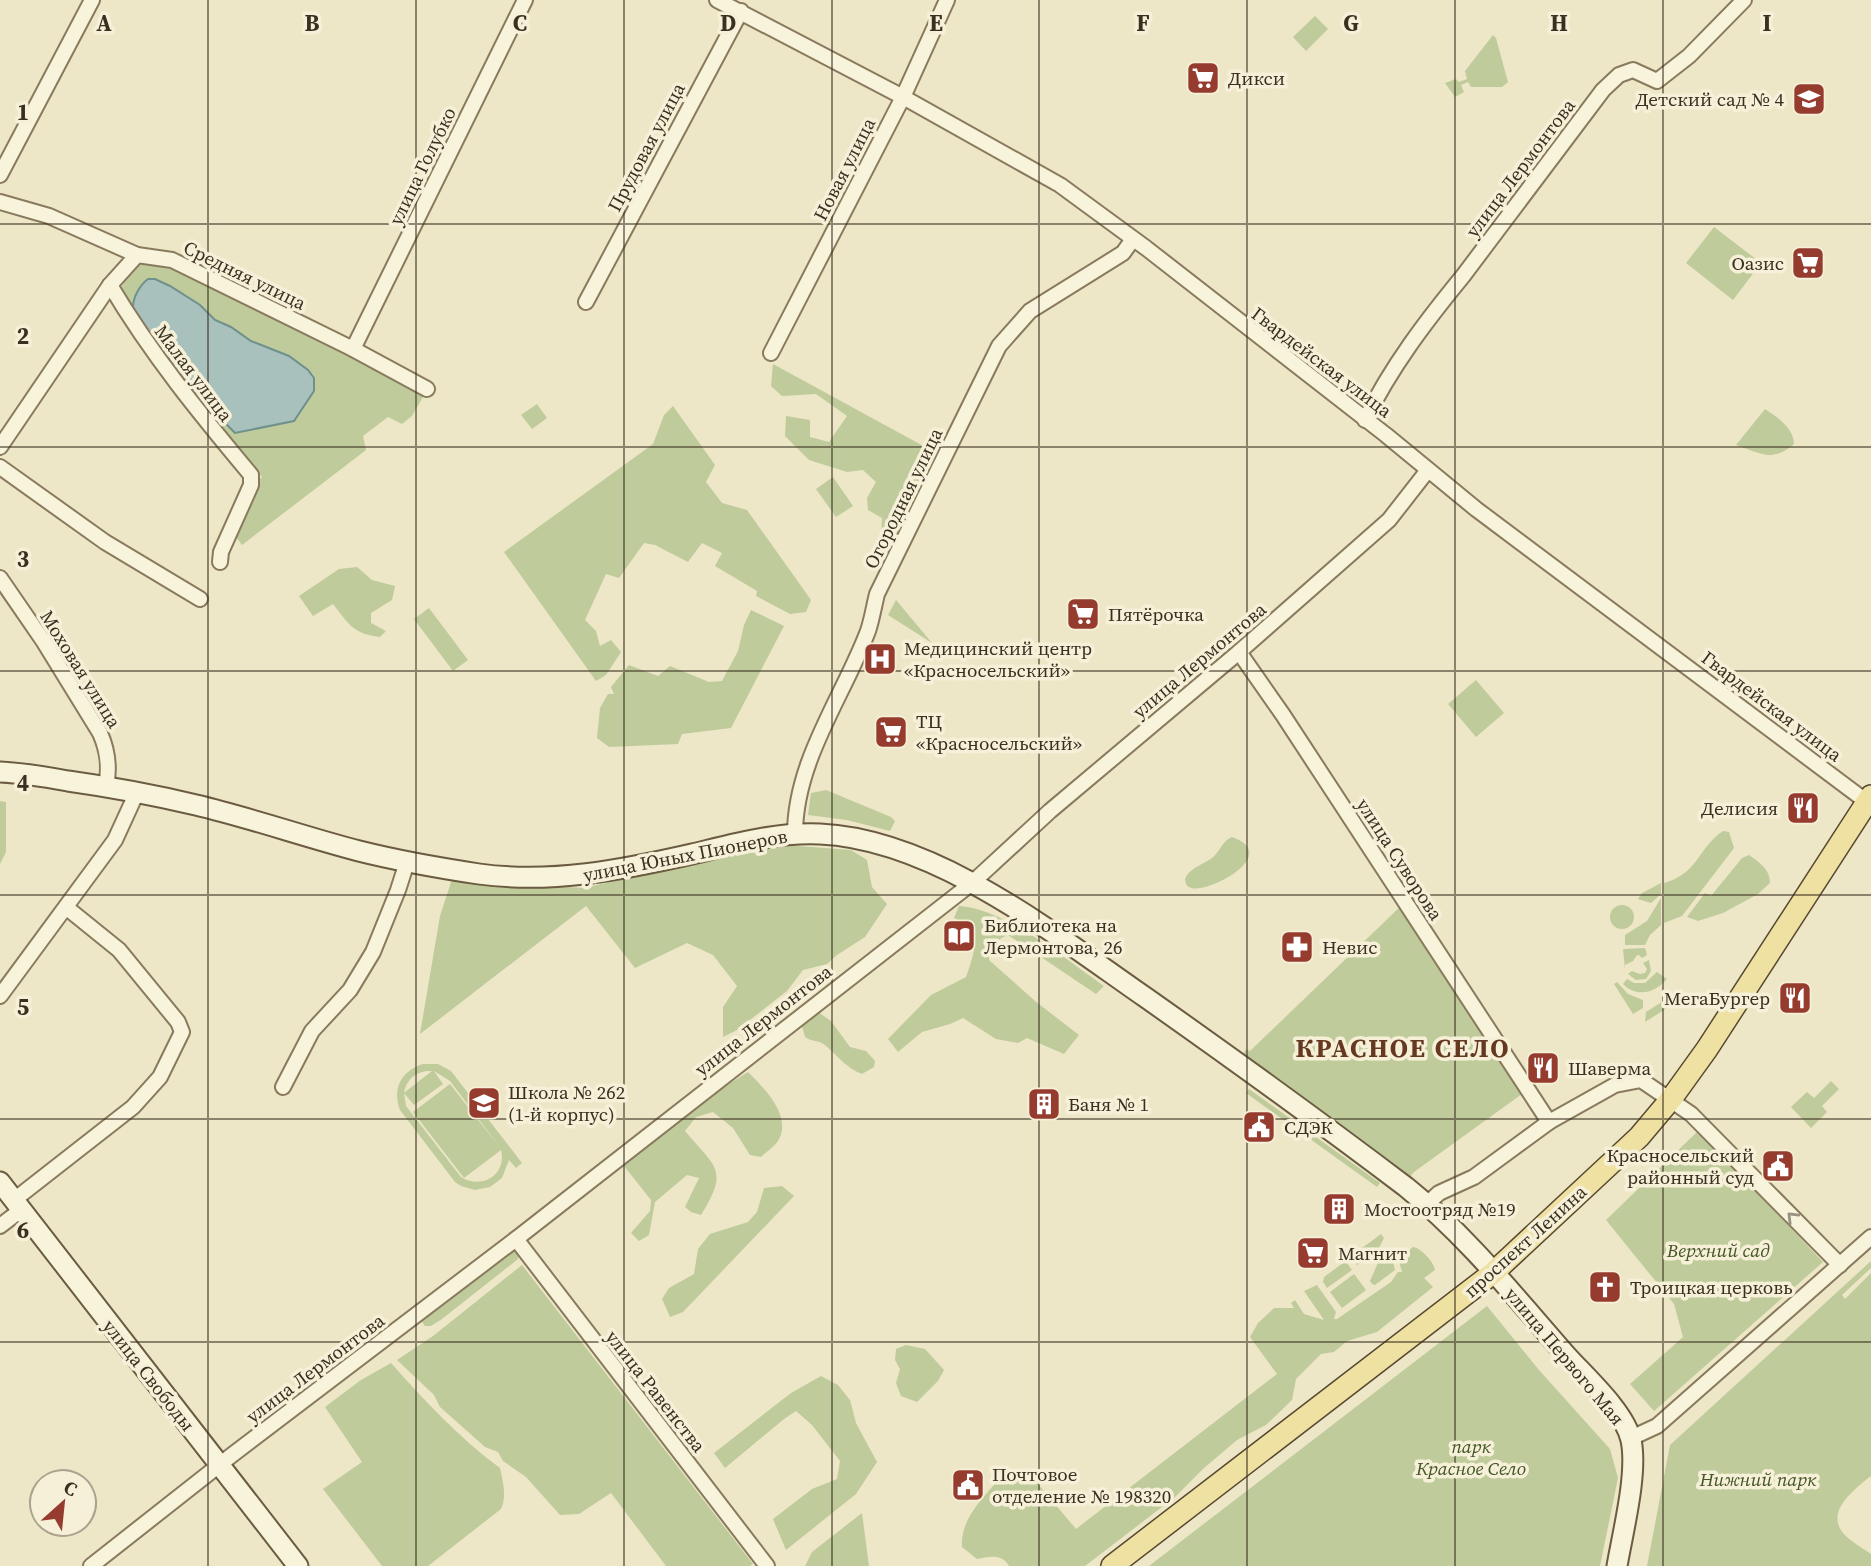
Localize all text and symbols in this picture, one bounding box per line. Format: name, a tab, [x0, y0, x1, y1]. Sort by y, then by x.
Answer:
text: A	[96, 7, 112, 39]
text: B	[305, 7, 320, 39]
text: C	[513, 7, 527, 39]
text: D	[720, 7, 736, 39]
text: E	[929, 7, 943, 39]
text: F	[1136, 7, 1150, 39]
text: G	[1343, 7, 1359, 39]
text: H	[1550, 7, 1568, 39]
text: I	[1763, 7, 1772, 39]
supermarket icon: Дикси	[1184, 59, 1222, 97]
place label: Дикси	[1228, 65, 1285, 91]
street label: Прудовая улица	[601, 78, 691, 216]
school or university icon: Детский сад № 4	[1790, 80, 1828, 118]
place label: Детский сад № 4	[1635, 86, 1784, 112]
street label: улица Лермонтова	[1459, 93, 1581, 243]
text: 1	[17, 96, 29, 128]
street label: улица Голубко	[382, 103, 462, 229]
street label: Новая улица	[807, 113, 881, 225]
street label: Средняя улица	[179, 234, 311, 316]
supermarket icon: Оазис	[1789, 244, 1827, 282]
place label: Оазис	[1731, 250, 1784, 276]
street label: Гвардейская улица	[1246, 301, 1398, 424]
street label: Малая улица	[149, 319, 239, 427]
text: 2	[17, 320, 29, 352]
street label: Огородная улица	[858, 423, 949, 573]
text: 3	[17, 543, 29, 575]
supermarket icon: Пятёрочка	[1064, 595, 1102, 633]
street label: улица Лермонтова	[1127, 596, 1272, 724]
place label: Пятёрочка	[1108, 601, 1204, 627]
street label: Моховая улица	[34, 605, 128, 733]
place label: Медицинский центр «Красносельский»	[904, 635, 1092, 683]
hospital icon: Медицинский центр «Красносельский»	[861, 640, 899, 678]
street label: Гвардейская улица	[1696, 645, 1848, 768]
place label: ТЦ «Красносельский»	[916, 708, 1082, 756]
supermarket icon: ТЦ «Красносельский»	[872, 713, 910, 751]
text: 4	[17, 767, 29, 799]
restaurant icon: Делисия	[1784, 789, 1822, 827]
street label: улица Суворова	[1351, 793, 1449, 925]
place label: Делисия	[1701, 795, 1778, 821]
street label: улица Юных Пионеров	[581, 822, 789, 888]
place label: Библиотека на Лермонтова, 26	[984, 912, 1123, 960]
library icon: Библиотека на Лермонтова, 26	[940, 917, 978, 955]
pharmacy icon: Невис	[1278, 928, 1316, 966]
place label: Невис	[1322, 934, 1377, 960]
street label: улица Лермонтова	[689, 958, 837, 1082]
restaurant icon: МегаБургер	[1776, 979, 1814, 1017]
place label: МегаБургер	[1664, 985, 1770, 1011]
text: 5	[17, 991, 29, 1023]
district label: КРАСНОЕ СЕЛО	[1295, 1030, 1511, 1066]
restaurant icon: Шаверма	[1524, 1049, 1562, 1087]
place label: Шаверма	[1568, 1055, 1652, 1081]
place label: Школа № 262 (1-й корпус)	[508, 1079, 625, 1127]
school or university icon: Школа № 262 (1-й корпус)	[465, 1084, 503, 1122]
building icon: Баня № 1	[1025, 1085, 1063, 1123]
place label: Баня № 1	[1068, 1091, 1149, 1117]
public building icon: СДЭК	[1240, 1108, 1278, 1146]
place label: СДЭК	[1284, 1114, 1333, 1140]
place label: Красносельский районный суд	[1606, 1142, 1754, 1190]
public building icon: Красносельский районный суд	[1759, 1147, 1797, 1185]
street label: проспект Ленина	[1458, 1179, 1592, 1303]
building icon: Мостоотряд №19	[1320, 1190, 1358, 1228]
place label: Мостоотряд №19	[1364, 1196, 1516, 1222]
one-way arrow	[1787, 1212, 1800, 1225]
text: 6	[17, 1214, 29, 1246]
supermarket icon: Магнит	[1294, 1234, 1332, 1272]
park label: Верхний сад	[1666, 1237, 1770, 1263]
place label: Магнит	[1338, 1240, 1407, 1266]
church icon: Троицкая церковь	[1586, 1268, 1624, 1306]
place label: Троицкая церковь	[1630, 1274, 1793, 1300]
street label: улица Первого Мая	[1499, 1281, 1631, 1431]
street label: улица Лермонтова	[240, 1307, 390, 1429]
street label: улица Свободы	[97, 1314, 201, 1436]
street label: улица Равенства	[600, 1324, 712, 1458]
park label: парк Красное Село	[1415, 1433, 1526, 1481]
place label: Почтовое отделение № 198320	[992, 1461, 1171, 1509]
public building icon: Почтовое отделение № 198320	[949, 1466, 987, 1504]
park label: Нижний парк	[1699, 1466, 1817, 1492]
north arrow	[28, 1468, 98, 1538]
text: С	[60, 1474, 82, 1502]

